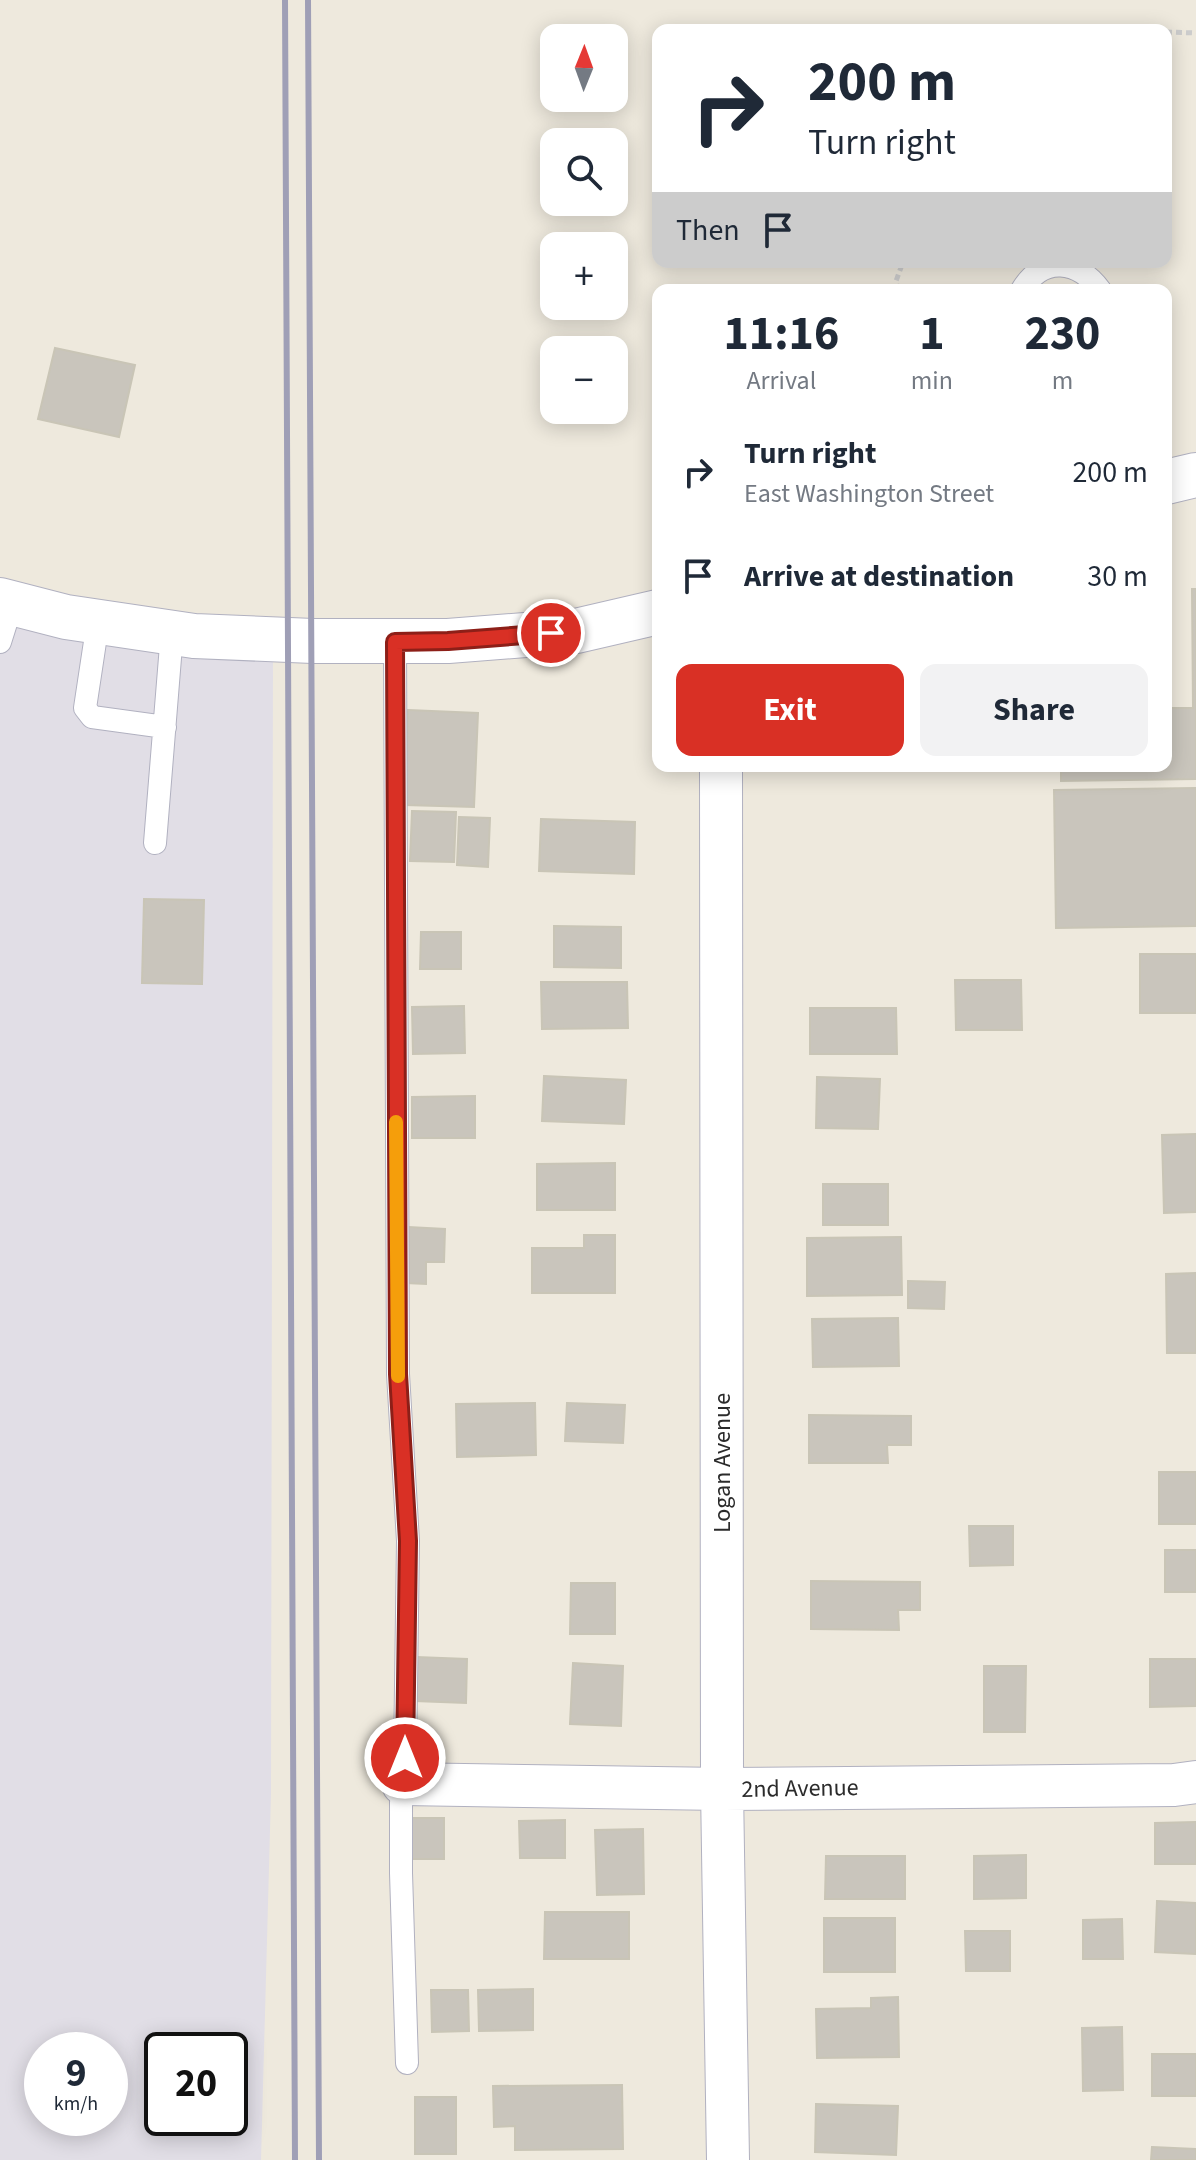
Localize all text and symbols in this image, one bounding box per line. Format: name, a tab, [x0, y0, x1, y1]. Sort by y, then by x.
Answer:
north arrow	[540, 24, 628, 112]
map controls	[540, 24, 628, 424]
text: 200 m	[808, 43, 956, 122]
icon: right	[676, 56, 780, 160]
text: Turn right	[808, 117, 956, 168]
button: search	[540, 128, 628, 216]
icon: arrive	[756, 208, 800, 252]
text: Then	[676, 209, 740, 252]
button: +	[540, 232, 628, 320]
text: 11:16	[723, 300, 839, 368]
text: 1	[919, 300, 945, 368]
text: 230	[1024, 300, 1100, 368]
button: −	[540, 336, 628, 424]
text: Arrival	[746, 362, 816, 399]
text: min	[911, 362, 953, 399]
text: m	[1052, 362, 1073, 399]
text: Turn right	[744, 432, 876, 475]
icon: right	[676, 450, 720, 494]
text: 200 m	[1072, 451, 1148, 494]
text: East Washington Street	[744, 475, 994, 512]
icon: arrive	[676, 554, 720, 598]
text: Arrive at destination	[744, 555, 1014, 598]
text: 30 m	[1087, 555, 1148, 598]
pin	[517, 599, 585, 667]
icon: arrive	[529, 611, 573, 655]
button: Exit	[676, 664, 904, 756]
button: Share	[920, 664, 1148, 756]
street label: Logan Avenue	[705, 1393, 740, 1533]
position arrow	[363, 1716, 447, 1800]
street label: 2nd Avenue	[741, 1770, 859, 1807]
speed limit sign: 20	[144, 2032, 248, 2136]
text: 9	[65, 2045, 87, 2102]
text: km/h	[54, 2090, 98, 2118]

